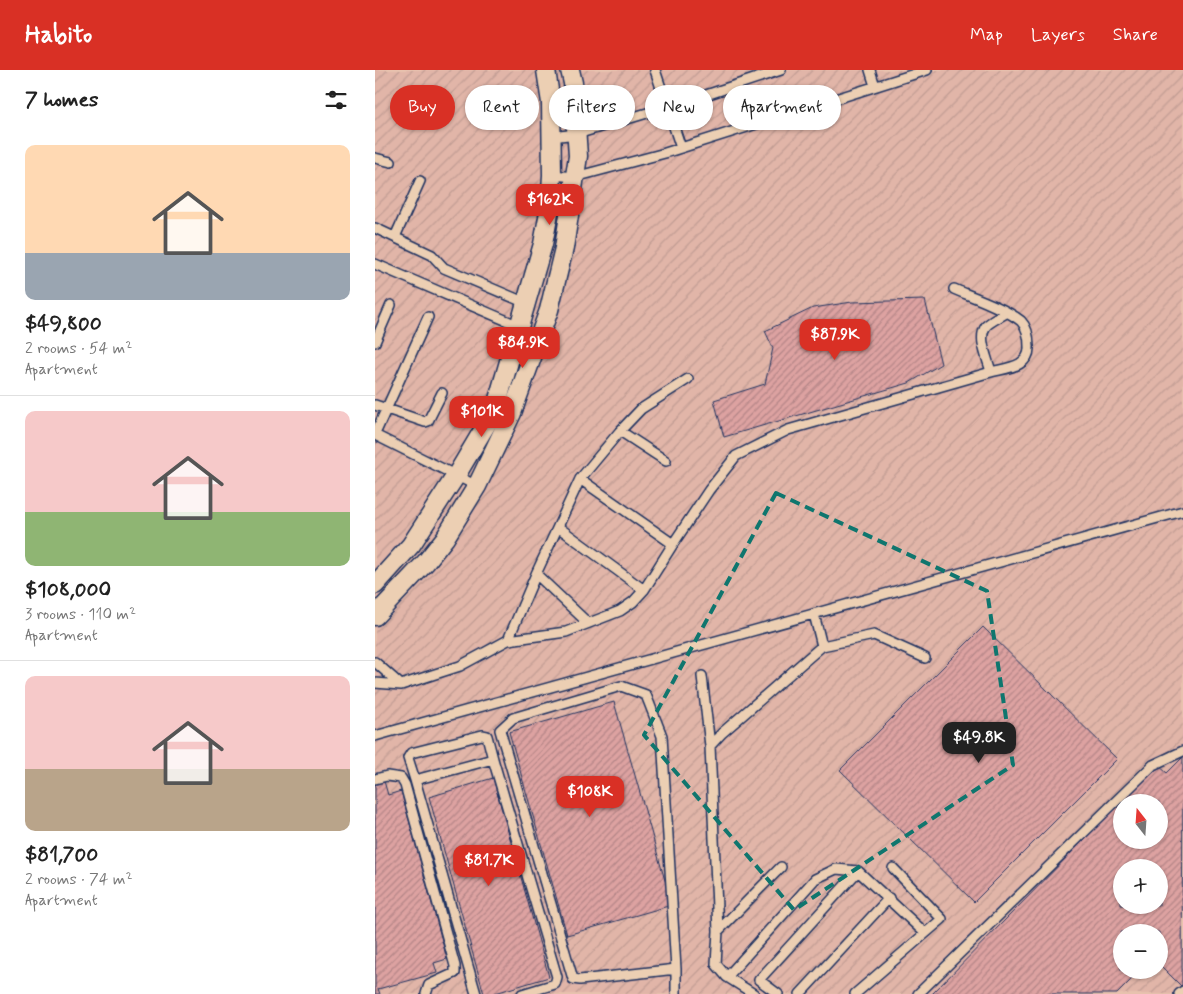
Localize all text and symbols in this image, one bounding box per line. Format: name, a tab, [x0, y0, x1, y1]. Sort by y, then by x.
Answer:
text: Habito	[25, 20, 92, 51]
text: Map	[970, 23, 1003, 47]
text: Layers	[1031, 23, 1085, 47]
text: Share	[1113, 23, 1158, 47]
chip: Buy	[390, 85, 455, 130]
chip: Rent	[465, 85, 539, 130]
chip: Filters	[549, 85, 635, 130]
chip: New	[645, 85, 713, 130]
chip: Apartment	[723, 85, 841, 130]
text: 7 homes	[25, 86, 98, 114]
icon: filters	[322, 86, 350, 114]
icon: home	[143, 178, 233, 268]
pin: $162K	[515, 184, 585, 226]
text: $162K	[527, 189, 573, 210]
text: $49,800	[25, 310, 102, 338]
pin: $87.9K	[794, 318, 876, 361]
text: $87.9K	[811, 324, 859, 345]
pin: $84.9K	[482, 326, 564, 369]
text: $84.9K	[498, 332, 548, 353]
text: 2 rooms · 54 m²	[25, 338, 132, 359]
text: Apartment	[25, 359, 98, 380]
pin: $101K	[447, 396, 517, 438]
text: $101K	[460, 401, 504, 422]
icon: home	[143, 443, 233, 533]
text: $108,000	[25, 576, 111, 604]
text: 3 rooms · 110 m²	[25, 604, 136, 625]
text: Apartment	[25, 625, 98, 646]
icon: home	[143, 708, 233, 798]
pin: $49.8K	[938, 722, 1020, 764]
text: $49.8K	[953, 727, 1005, 748]
pin: $108K	[555, 776, 625, 818]
text: $108K	[567, 781, 613, 802]
north arrow	[1113, 794, 1167, 849]
map controls	[1113, 794, 1168, 979]
text: $81,700	[25, 841, 98, 869]
pin: $81.7K	[448, 844, 530, 887]
text: $81.7K	[464, 850, 514, 871]
button: +	[1113, 859, 1168, 914]
text: 2 rooms · 74 m²	[25, 869, 133, 890]
text: Apartment	[25, 890, 98, 911]
button: −	[1113, 924, 1168, 979]

